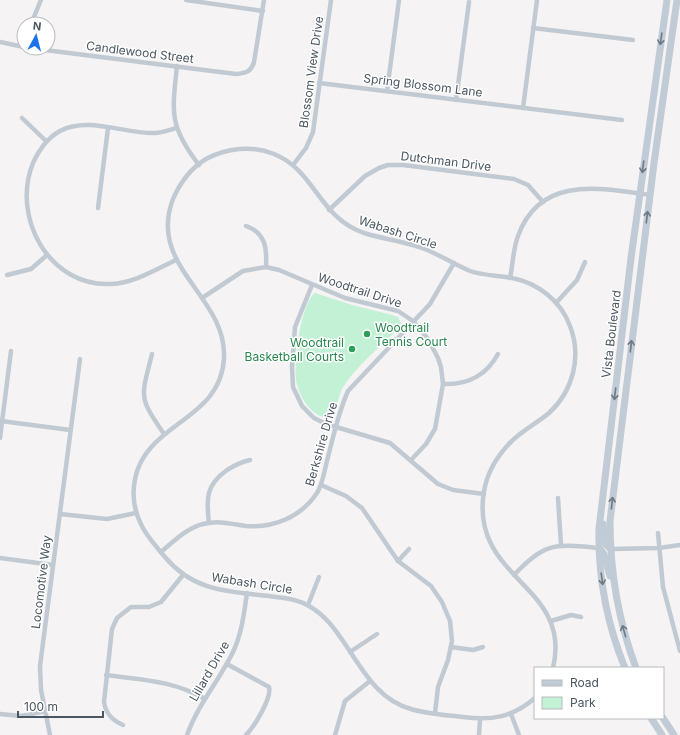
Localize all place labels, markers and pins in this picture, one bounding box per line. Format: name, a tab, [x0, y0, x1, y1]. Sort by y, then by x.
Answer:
place label: Woodtrail Tennis Court	[375, 320, 447, 349]
marker: Woodtrail Tennis Court	[362, 329, 372, 339]
place label: Woodtrail Basketball Courts	[245, 335, 344, 364]
marker: Woodtrail Basketball Courts	[347, 344, 357, 354]

